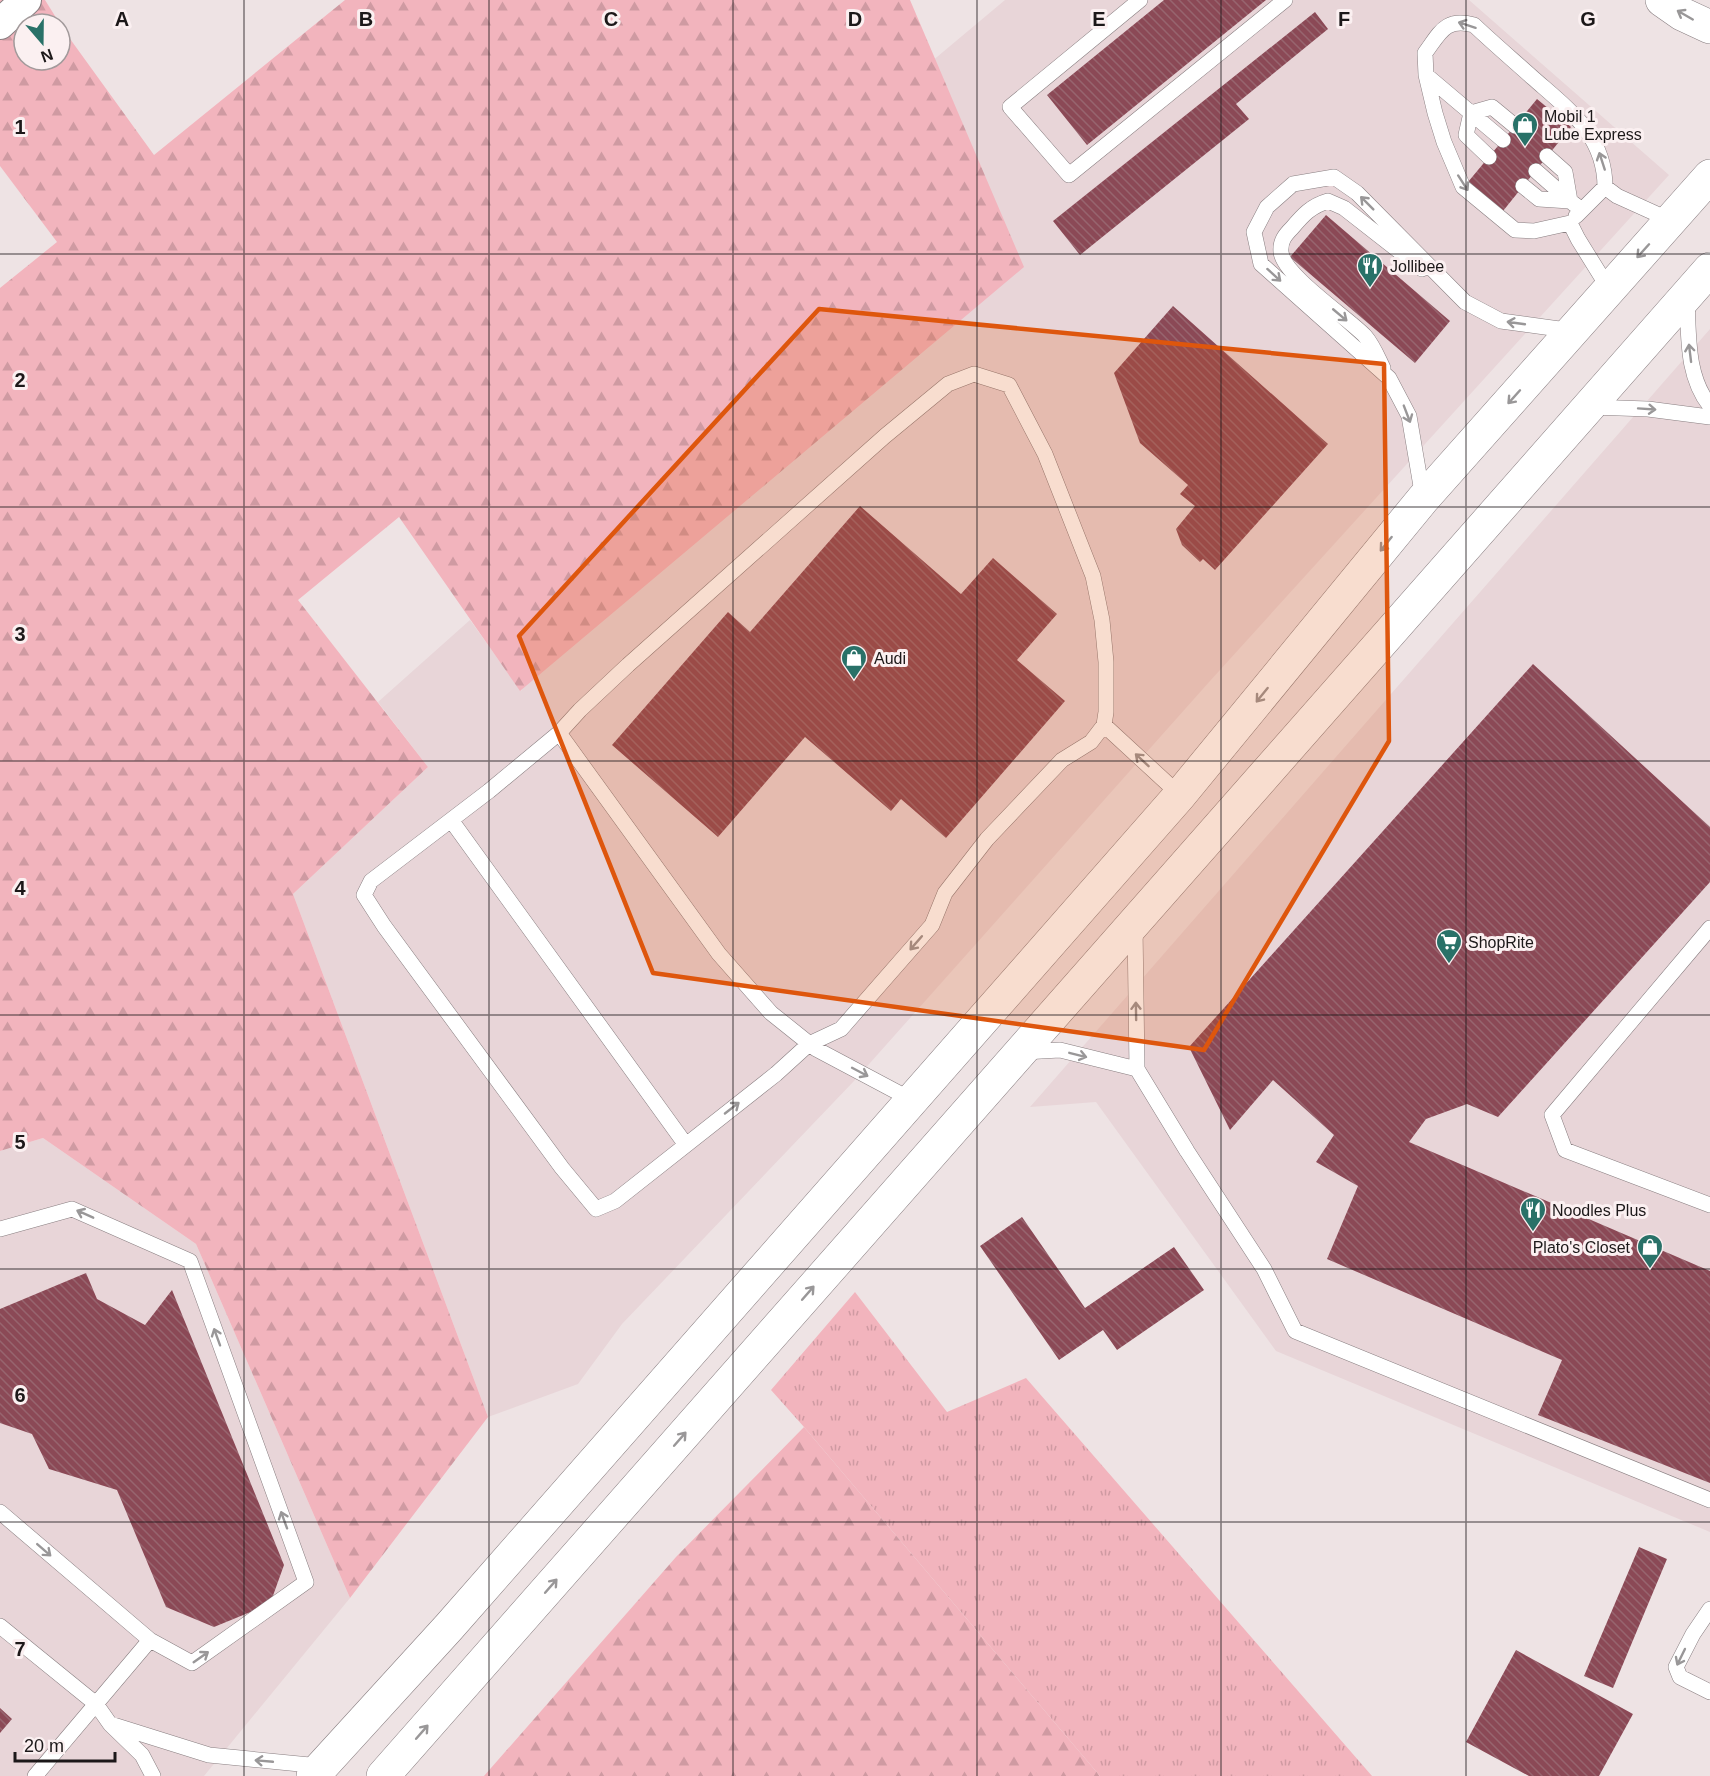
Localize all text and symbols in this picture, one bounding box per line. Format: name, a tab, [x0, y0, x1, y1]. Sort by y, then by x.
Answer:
text: A	[115, 8, 129, 30]
text: B	[359, 8, 373, 30]
text: C	[604, 8, 618, 30]
text: D	[848, 8, 862, 30]
text: E	[1092, 8, 1106, 30]
text: F	[1338, 8, 1350, 30]
text: G	[1580, 8, 1596, 30]
one-way arrow	[1677, 9, 1694, 21]
north arrow	[12, 12, 72, 72]
one-way arrow	[1458, 19, 1477, 30]
text: N	[39, 46, 55, 66]
place label: Mobil 1 Lube Express	[1544, 108, 1642, 143]
shop icon: Mobil 1 Lube Express	[1510, 110, 1540, 148]
text: 1	[14, 116, 26, 138]
one-way arrow	[1595, 152, 1606, 171]
one-way arrow	[1457, 175, 1470, 192]
one-way arrow	[1359, 195, 1374, 210]
one-way arrow	[1636, 243, 1650, 258]
restaurant icon: Jollibee	[1355, 251, 1385, 289]
place label: Jollibee	[1390, 258, 1444, 275]
one-way arrow	[1266, 268, 1281, 282]
one-way arrow	[1332, 308, 1348, 321]
one-way arrow	[1506, 317, 1526, 328]
one-way arrow	[1684, 343, 1695, 363]
text: 2	[14, 369, 26, 391]
one-way arrow	[1507, 389, 1521, 404]
one-way arrow	[1636, 404, 1656, 415]
one-way arrow	[1402, 405, 1413, 423]
one-way arrow	[1379, 535, 1392, 551]
text: 3	[14, 623, 26, 645]
shop icon: Audi	[839, 643, 869, 681]
place label: Audi	[874, 650, 906, 667]
one-way arrow	[1256, 686, 1269, 702]
one-way arrow	[1135, 753, 1150, 767]
text: 4	[14, 877, 26, 899]
supermarket icon: ShopRite	[1434, 927, 1464, 965]
place label: ShopRite	[1468, 934, 1534, 951]
one-way arrow	[909, 935, 923, 950]
one-way arrow	[1131, 1001, 1142, 1021]
one-way arrow	[1068, 1050, 1088, 1061]
one-way arrow	[851, 1066, 868, 1078]
one-way arrow	[724, 1102, 740, 1115]
text: 5	[14, 1131, 26, 1153]
restaurant icon: Noodles Plus	[1518, 1195, 1548, 1233]
place label: Noodles Plus	[1552, 1202, 1646, 1219]
one-way arrow	[77, 1208, 95, 1220]
shop icon: Plato's Closet	[1635, 1232, 1665, 1270]
place label: Plato's Closet	[1533, 1239, 1631, 1256]
one-way arrow	[801, 1286, 815, 1301]
one-way arrow	[211, 1328, 222, 1347]
text: 6	[14, 1384, 26, 1406]
one-way arrow	[673, 1431, 686, 1447]
one-way arrow	[277, 1511, 288, 1530]
one-way arrow	[36, 1543, 51, 1557]
one-way arrow	[544, 1579, 558, 1594]
text: 7	[14, 1638, 26, 1660]
one-way arrow	[1675, 1648, 1687, 1666]
one-way arrow	[192, 1651, 208, 1663]
scale bar	[15, 1725, 116, 1763]
one-way arrow	[415, 1725, 429, 1740]
text: 20 m	[24, 1736, 64, 1756]
one-way arrow	[254, 1755, 274, 1766]

